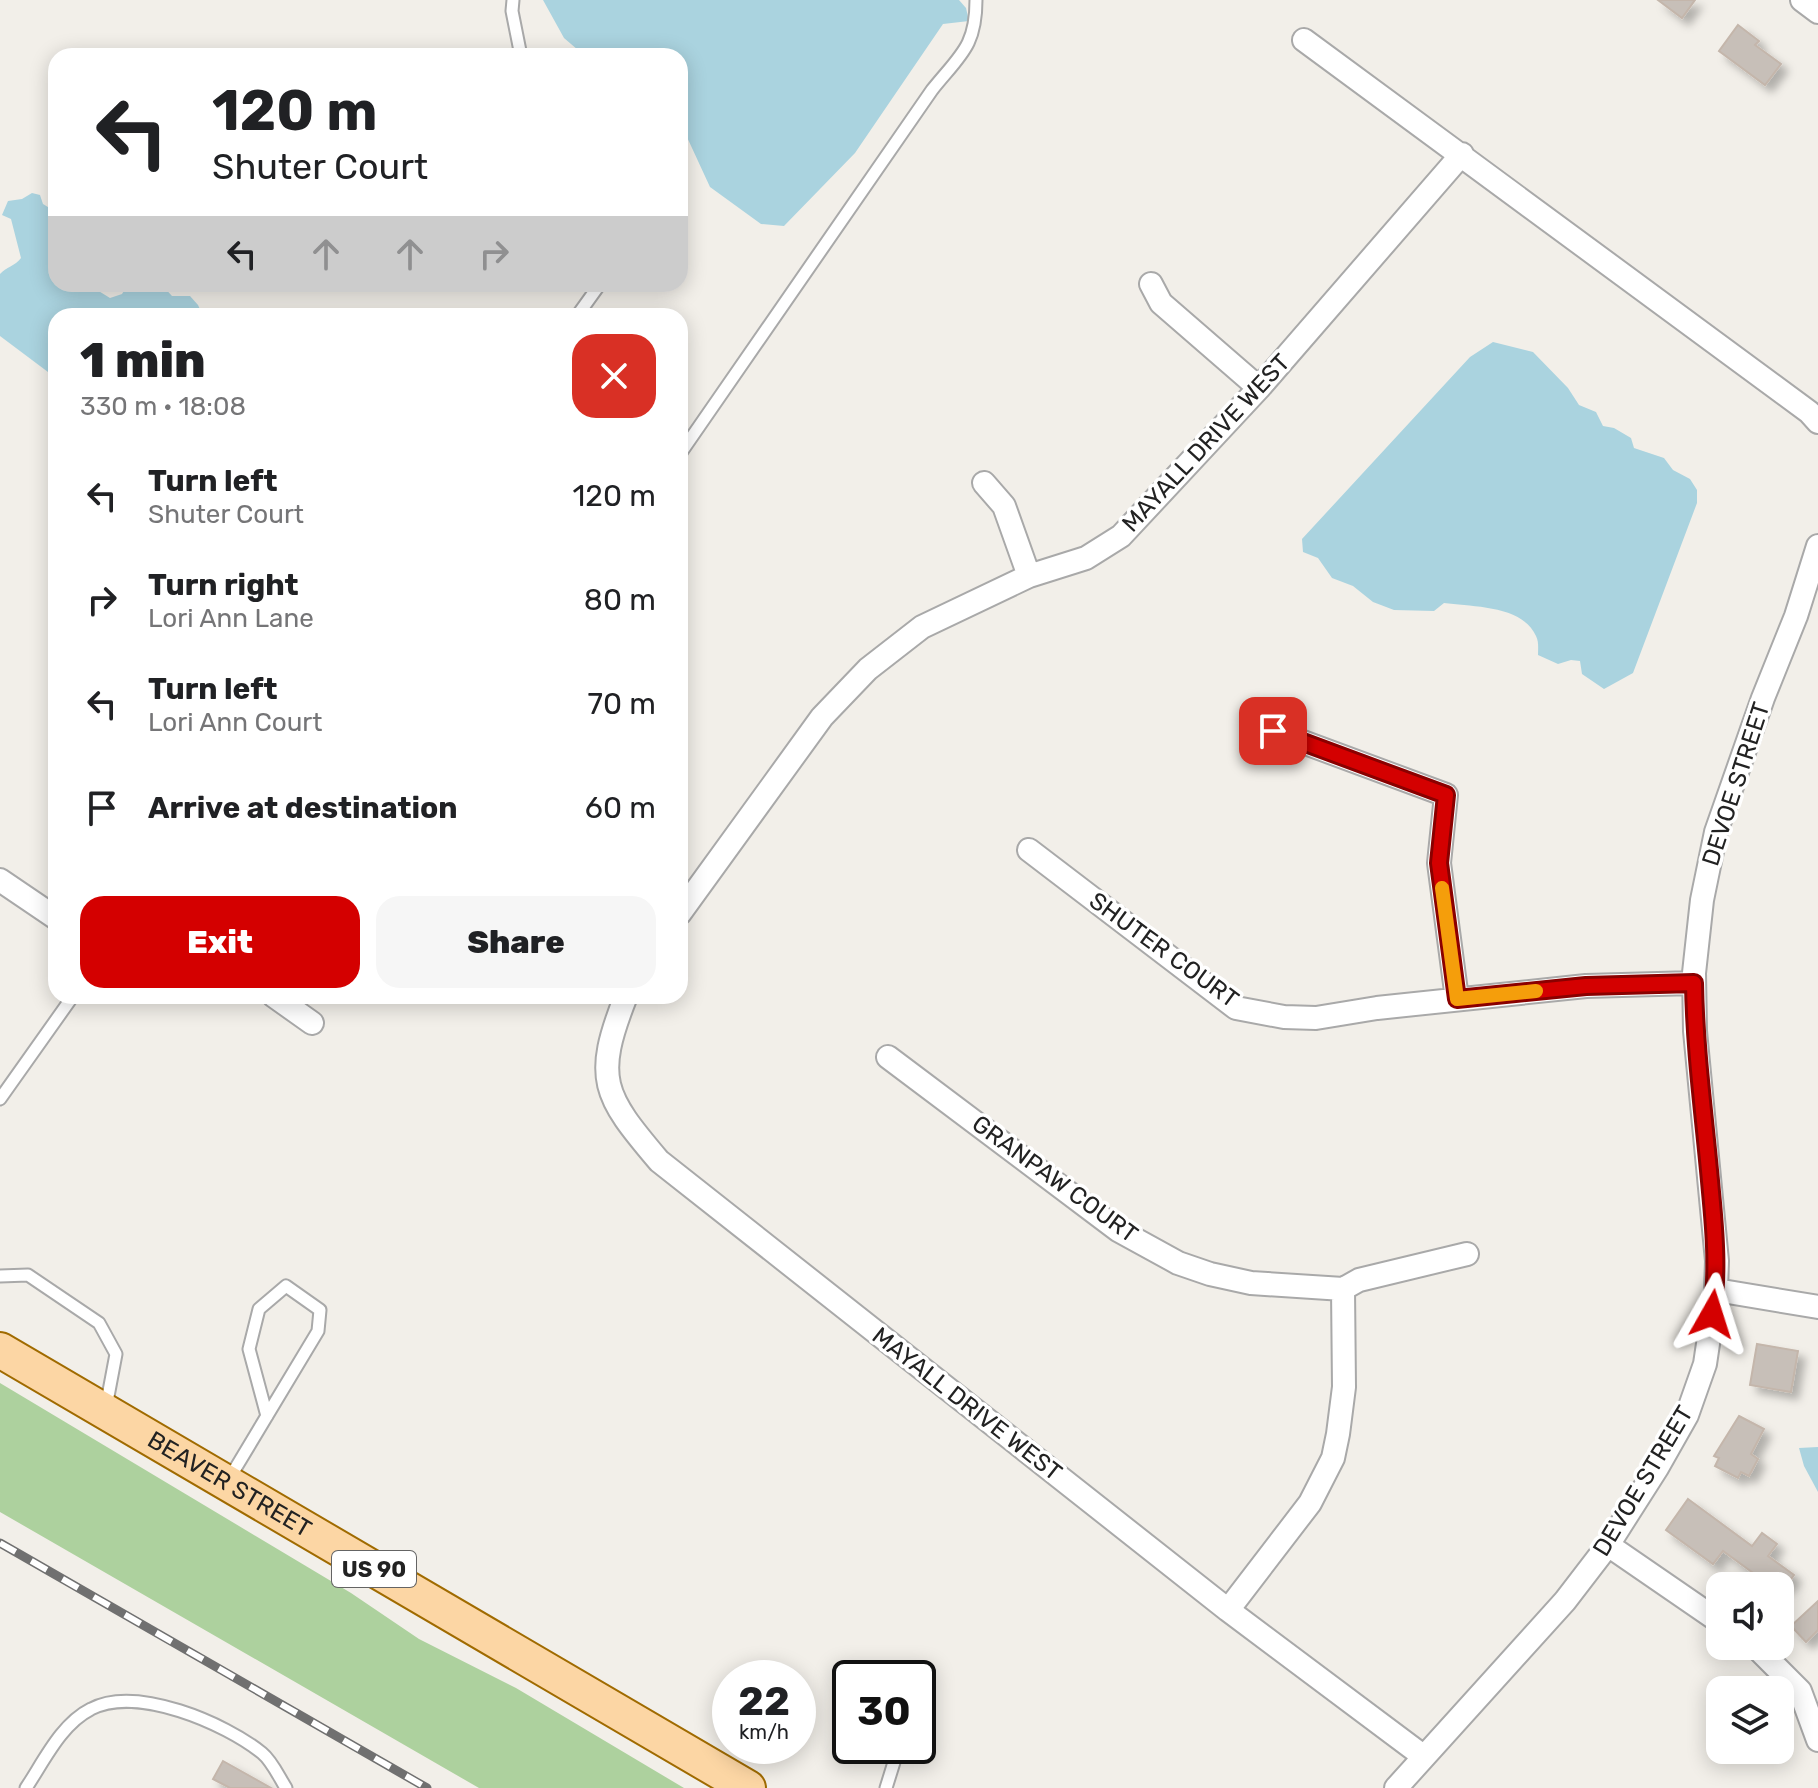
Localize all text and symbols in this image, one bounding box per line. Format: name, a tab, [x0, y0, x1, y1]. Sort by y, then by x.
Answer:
text: 120 m	[212, 78, 378, 144]
icon: left	[80, 80, 184, 184]
text: Shuter Court	[212, 145, 428, 188]
icon: left	[220, 232, 264, 276]
icon: ahead	[304, 232, 348, 276]
icon: ahead	[388, 232, 432, 276]
icon: right	[472, 232, 516, 276]
text: 1 min	[80, 332, 206, 389]
button: close	[572, 334, 656, 418]
street label: MAYALL DRIVE WEST	[1116, 348, 1296, 538]
text: 330 m · 18:08	[80, 391, 246, 422]
text: Turn left	[148, 463, 278, 499]
icon: left	[80, 474, 124, 518]
text: 120 m	[572, 478, 656, 514]
text: Shuter Court	[148, 499, 304, 530]
text: Turn right	[148, 567, 299, 603]
icon: right	[80, 578, 124, 622]
text: 80 m	[584, 582, 656, 618]
text: Lori Ann Lane	[148, 603, 314, 634]
text: Turn left	[148, 671, 278, 707]
icon: left	[80, 682, 124, 726]
text: 70 m	[588, 686, 656, 722]
pin	[1239, 697, 1307, 765]
street label: DEVOE STREET	[1696, 699, 1776, 869]
text: Lori Ann Court	[148, 707, 322, 738]
icon: arrive	[1251, 709, 1295, 753]
icon: arrive	[80, 786, 124, 830]
text: Arrive at destination	[148, 790, 458, 826]
text: 60 m	[585, 790, 656, 826]
street label: SHUTER COURT	[1084, 887, 1244, 1014]
button: Exit	[80, 896, 360, 988]
button: Share	[376, 896, 656, 988]
street label: GRANPAW COURT	[967, 1110, 1143, 1249]
position arrow	[1670, 1272, 1754, 1356]
street label: MAYALL DRIVE WEST	[867, 1321, 1067, 1487]
street label: DEVOE STREET	[1587, 1401, 1699, 1561]
street label: BEAVER STREET	[143, 1426, 316, 1543]
road number: US 90	[332, 1551, 416, 1587]
map controls	[1706, 1572, 1794, 1764]
button: sound	[1706, 1572, 1794, 1660]
speed limit sign: 30	[832, 1660, 936, 1764]
button: layers	[1706, 1676, 1794, 1764]
text: 22	[738, 1678, 790, 1725]
text: km/h	[739, 1720, 789, 1744]

